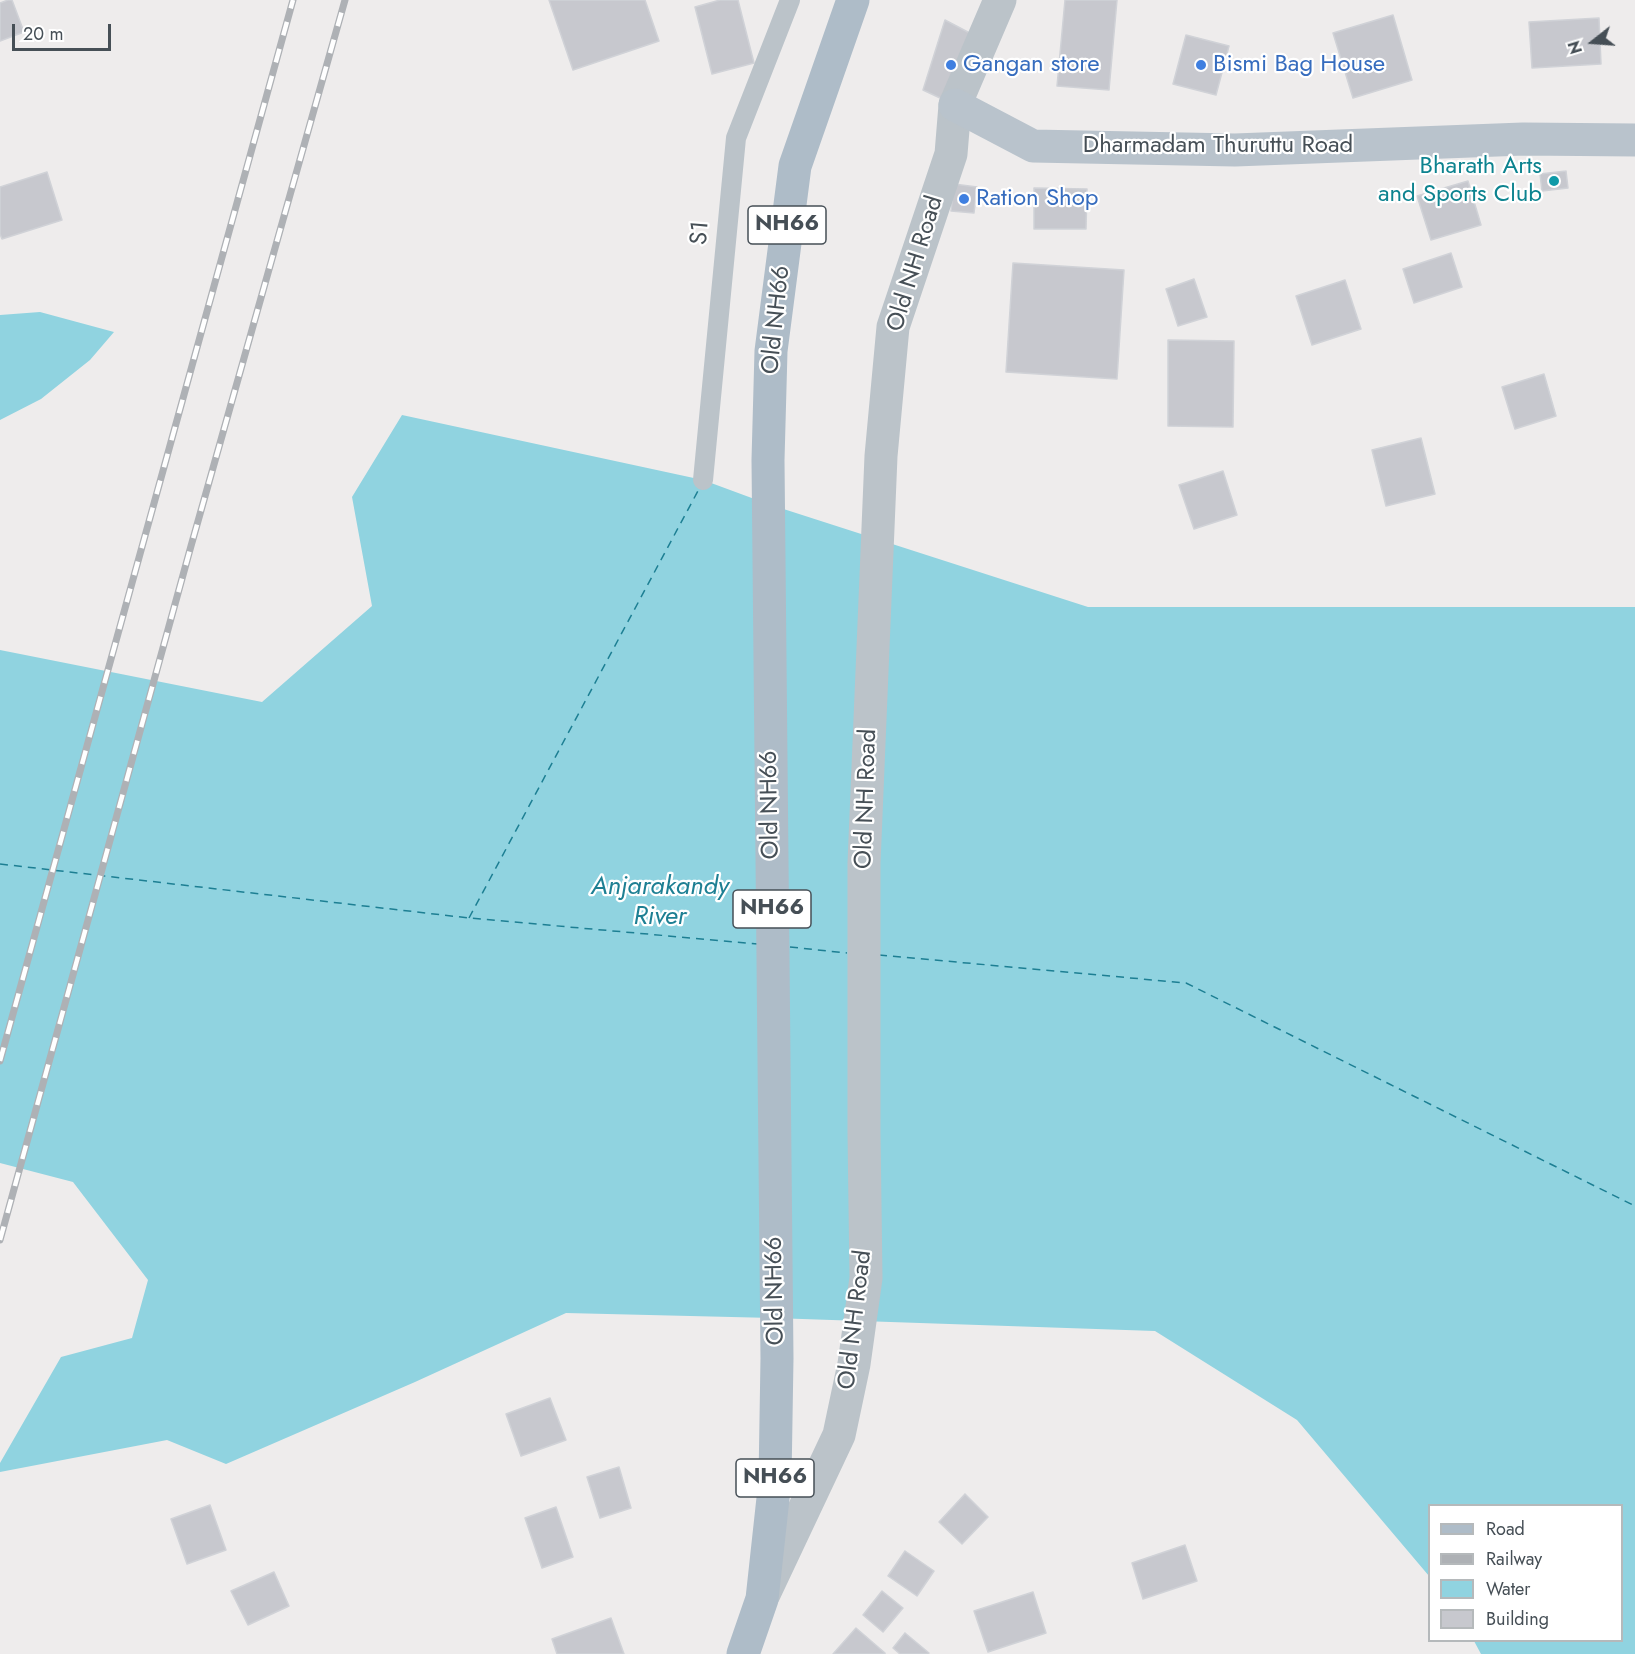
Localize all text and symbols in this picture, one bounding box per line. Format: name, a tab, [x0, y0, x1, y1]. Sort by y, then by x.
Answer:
scale bar	[15, 12, 114, 50]
north arrow	[1563, 12, 1623, 72]
text: 20 m	[23, 21, 63, 47]
text: N	[1562, 38, 1588, 57]
place label: Gangan store	[963, 51, 1100, 79]
place label: Bismi Bag House	[1213, 51, 1385, 79]
marker: Gangan store	[944, 58, 958, 72]
marker: Bismi Bag House	[1194, 58, 1208, 72]
street label: Dharmadam Thuruttu Road	[1083, 132, 1353, 160]
place label: Bharath Arts and Sports Club	[1378, 153, 1542, 209]
marker: Bharath Arts and Sports Club	[1547, 174, 1561, 188]
place label: Ration Shop	[976, 185, 1098, 213]
marker: Ration Shop	[957, 192, 971, 206]
street label: Old NH Road	[882, 193, 950, 335]
road number: NH66	[748, 206, 826, 244]
street label: S1	[686, 220, 716, 246]
street label: Old NH66	[757, 264, 797, 376]
street label: Old NH Road	[850, 728, 884, 870]
street label: Old NH66	[756, 750, 786, 860]
water label: Anjarakandy River	[591, 872, 729, 934]
road number: NH66	[733, 890, 811, 928]
street label: Old NH66	[761, 1236, 791, 1346]
street label: Old NH Road	[833, 1249, 879, 1391]
road number: NH66	[736, 1459, 814, 1497]
legend	[1428, 1504, 1623, 1642]
text: Road	[1486, 1516, 1525, 1542]
text: Railway	[1486, 1546, 1542, 1572]
text: Water	[1486, 1576, 1530, 1602]
text: Building	[1486, 1606, 1549, 1632]

